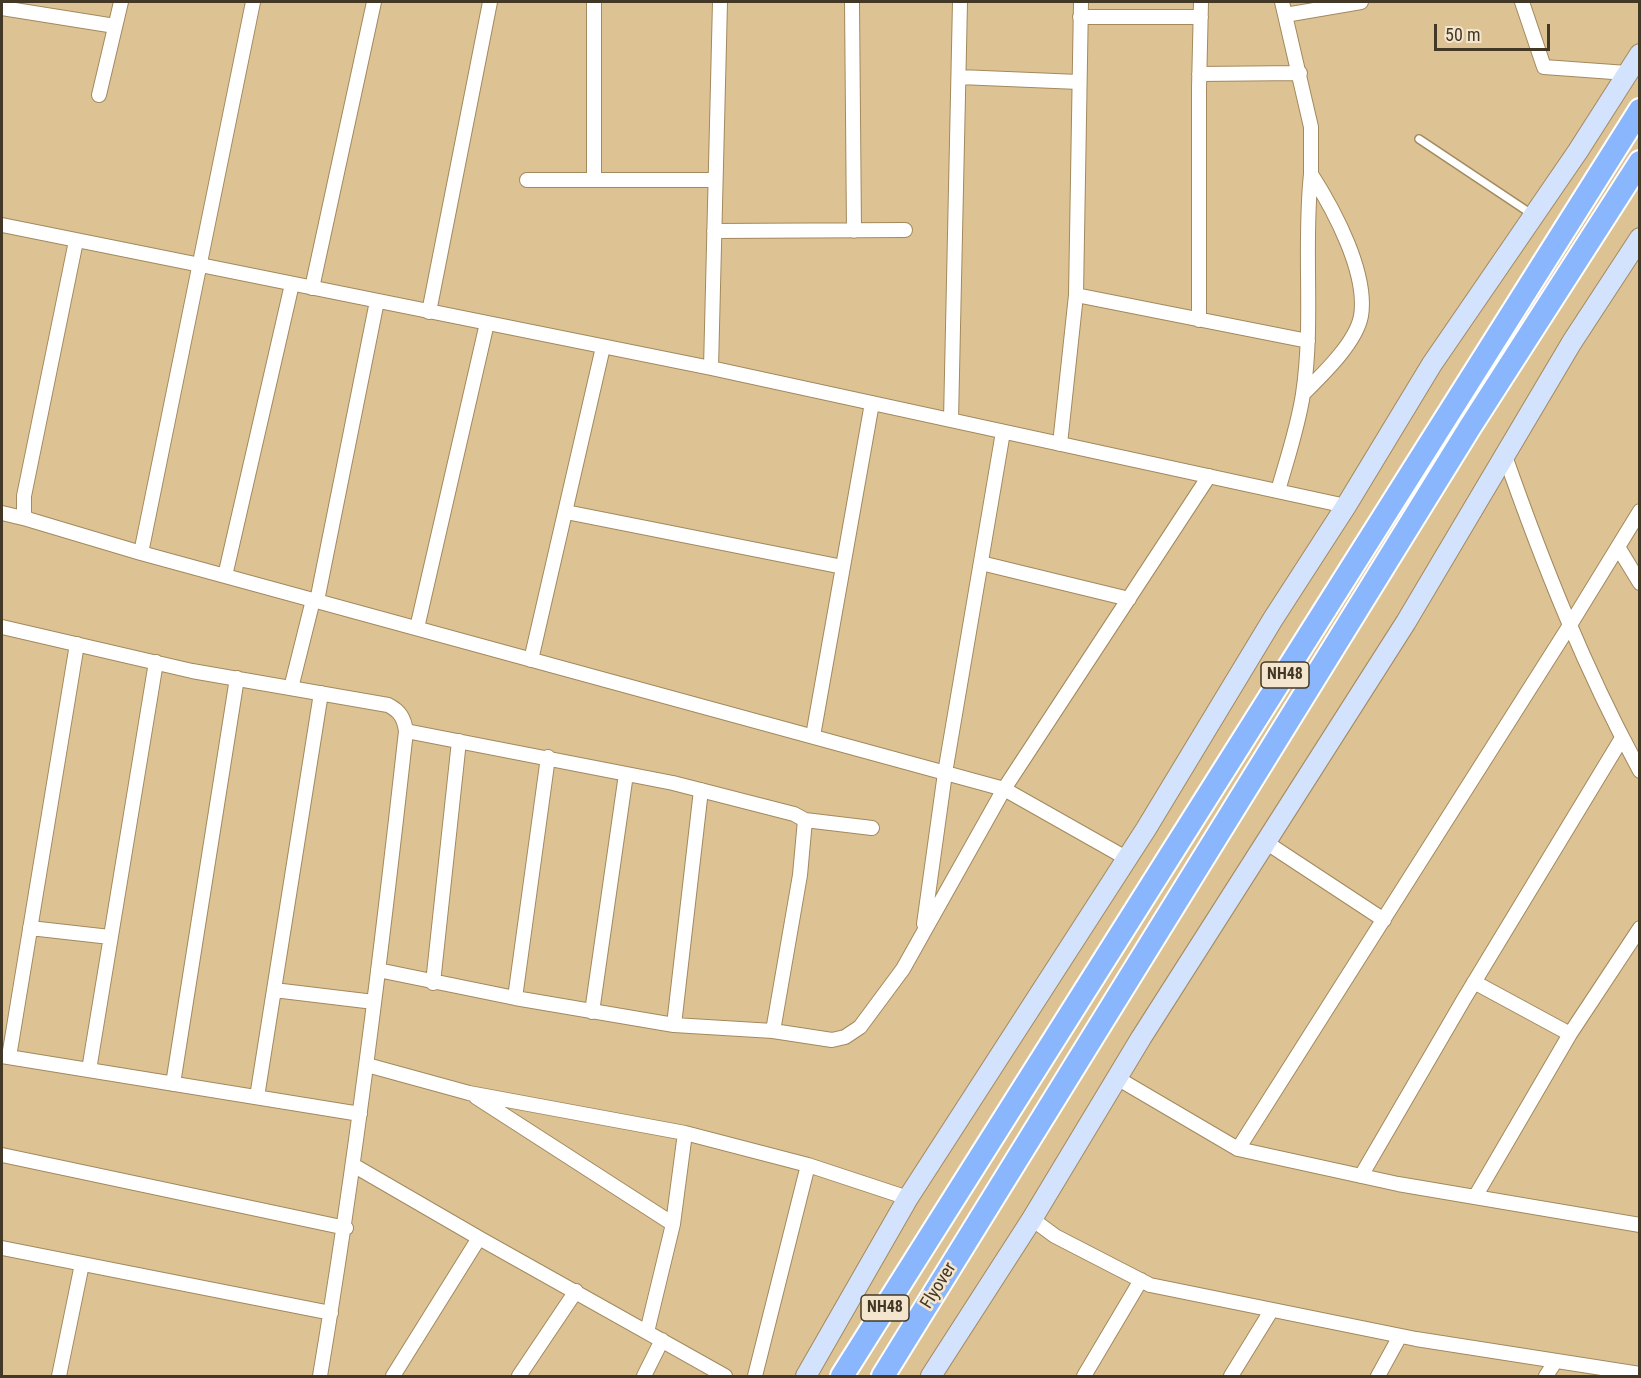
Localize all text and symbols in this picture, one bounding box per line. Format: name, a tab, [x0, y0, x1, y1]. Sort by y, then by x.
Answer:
scale bar	[1437, 12, 1552, 50]
text: 50 m	[1445, 24, 1480, 45]
road number: NH48	[1261, 662, 1309, 688]
street label: Flyover	[916, 1259, 962, 1313]
road number: NH48	[861, 1295, 909, 1321]

